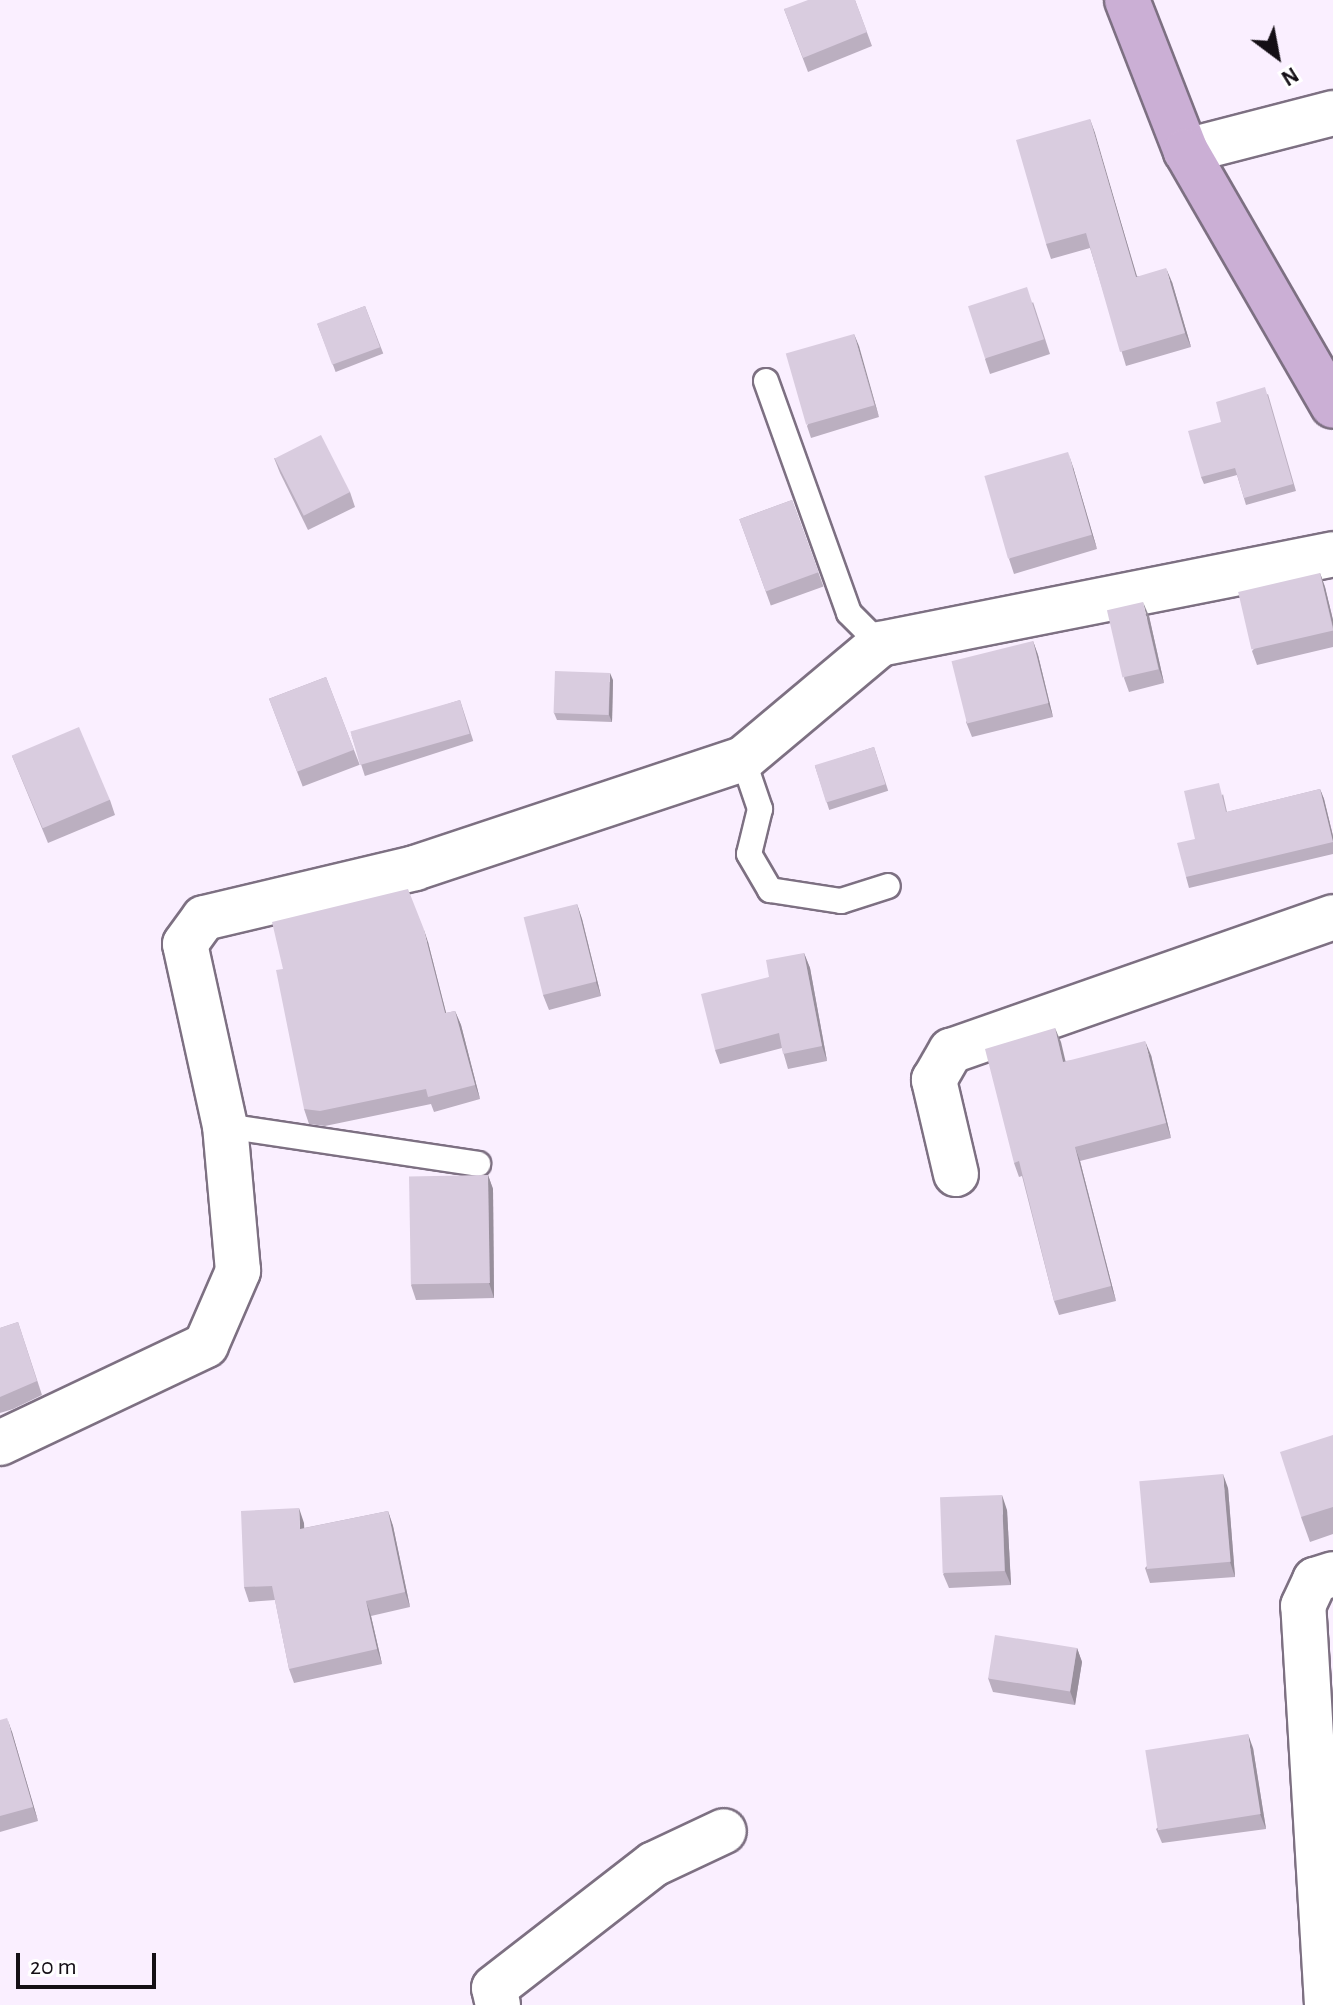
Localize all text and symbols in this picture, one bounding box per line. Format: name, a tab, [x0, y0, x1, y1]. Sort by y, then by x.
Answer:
north arrow	[1237, 16, 1317, 96]
text: N	[1277, 63, 1302, 90]
scale bar	[20, 1937, 160, 1987]
text: 20 m	[30, 1955, 77, 1979]

